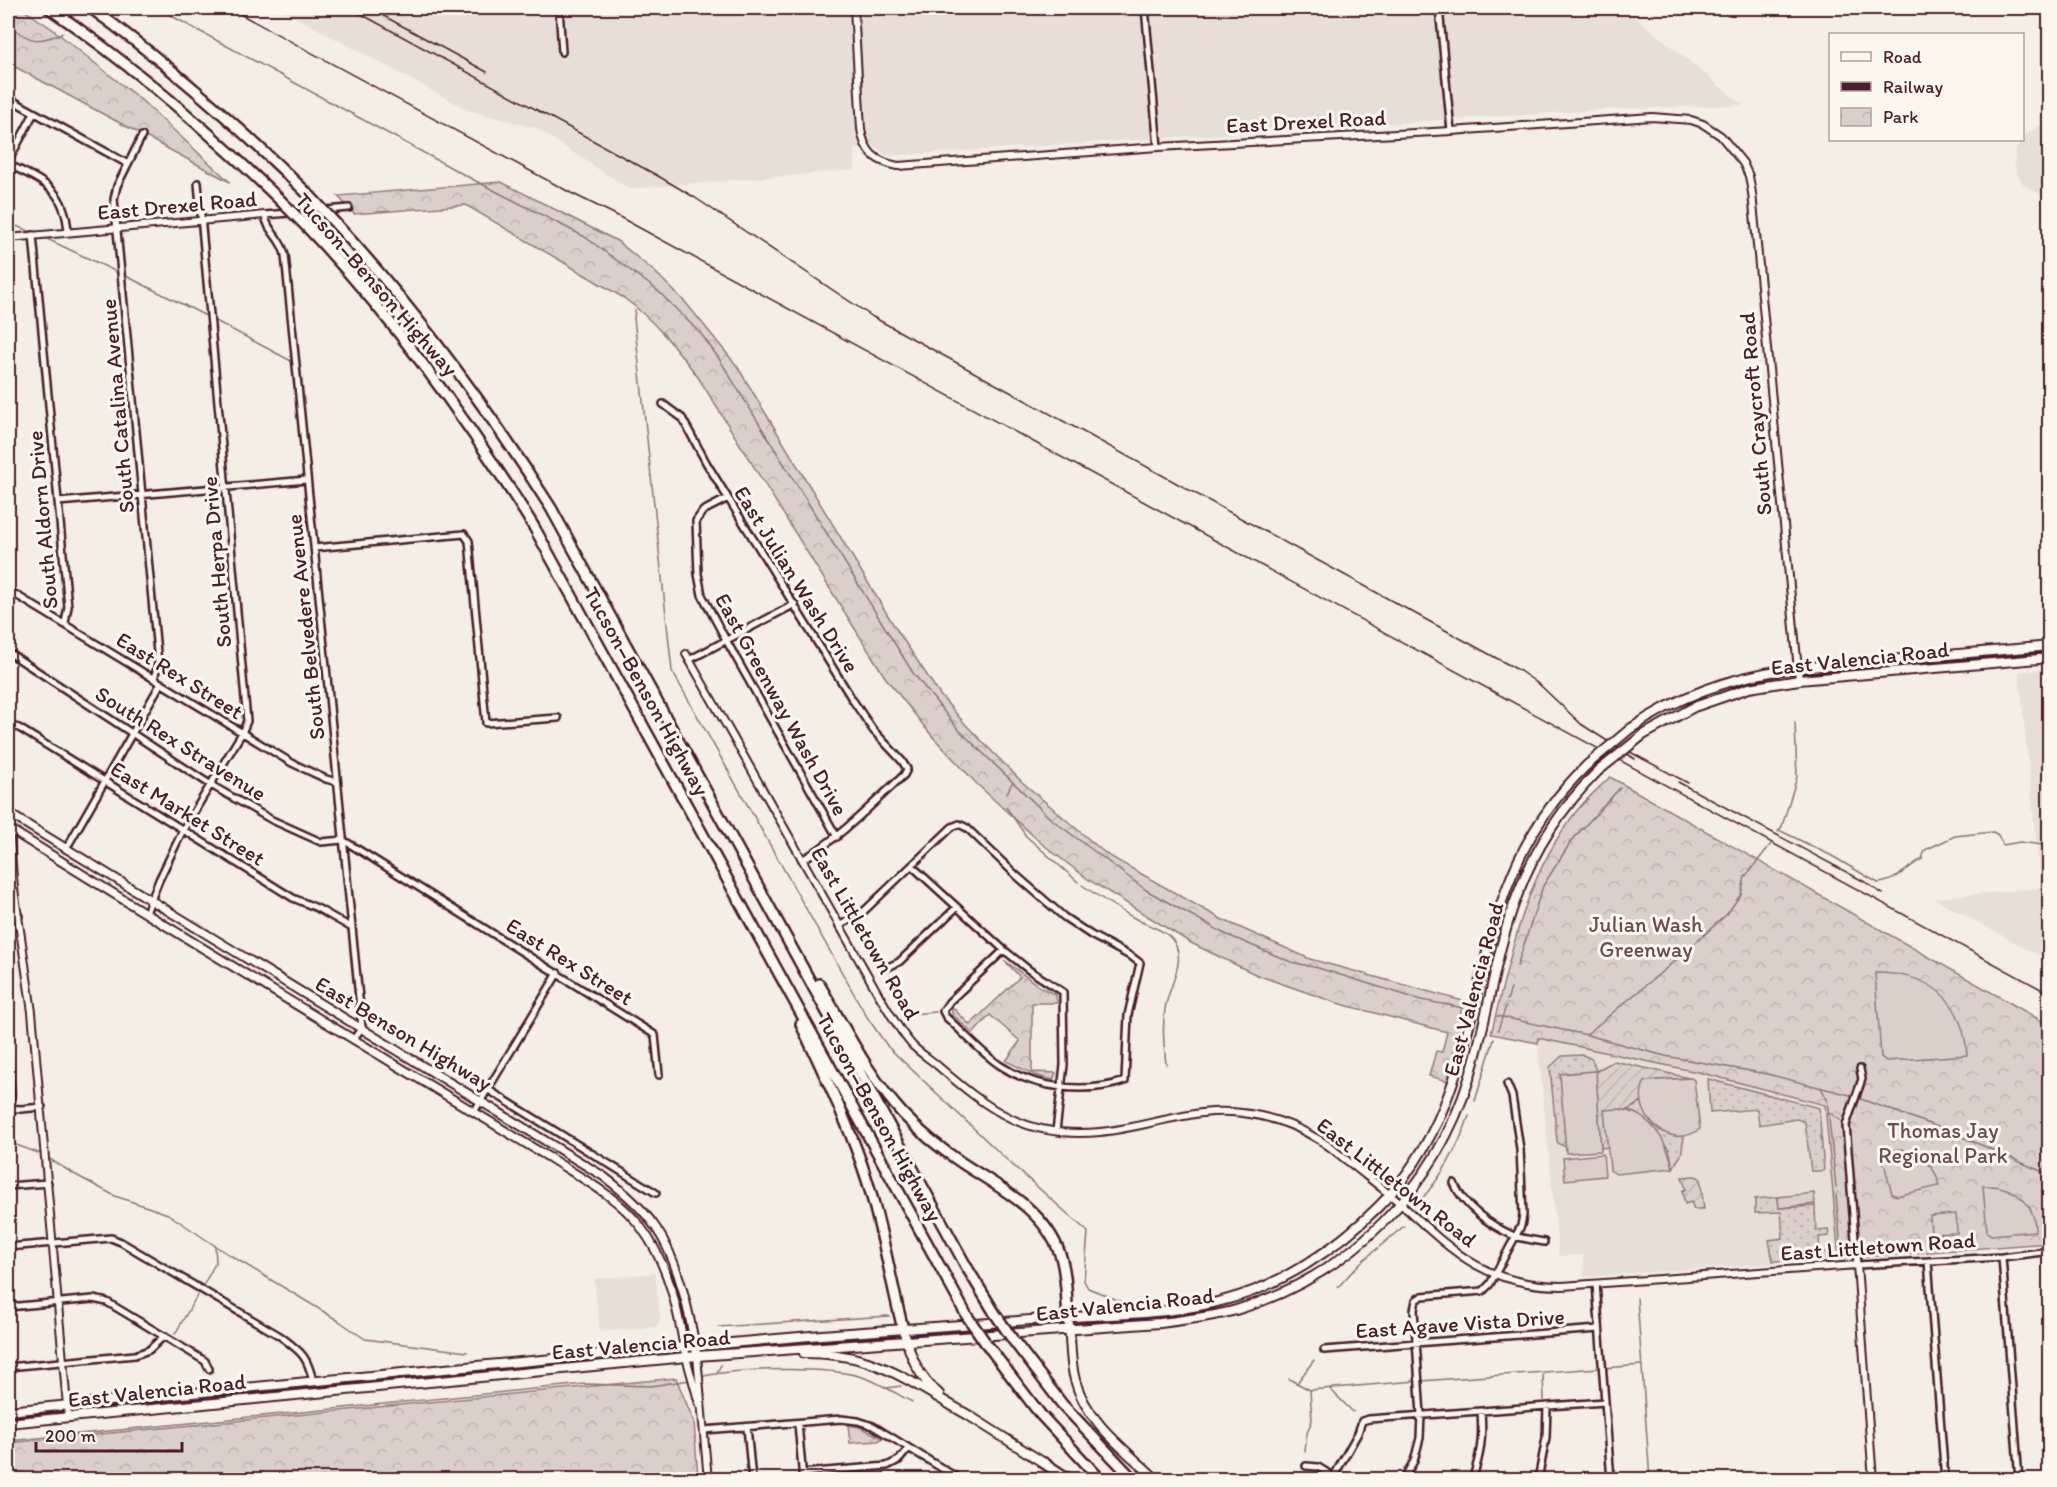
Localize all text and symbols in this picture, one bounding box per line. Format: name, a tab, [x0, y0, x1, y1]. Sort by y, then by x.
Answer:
legend	[1829, 33, 2024, 141]
text: Road	[1883, 46, 1922, 68]
text: Railway	[1883, 76, 1944, 98]
street label: East Drexel Road	[1225, 104, 1387, 139]
text: Park	[1883, 106, 1918, 128]
street label: East Drexel Road	[96, 185, 258, 226]
street label: Tucson–Benson Highway	[289, 187, 464, 382]
street label: South Catalina Avenue	[95, 298, 140, 514]
street label: South Craycroft Road	[1733, 311, 1778, 517]
street label: South Aldorn Drive	[21, 429, 64, 610]
street label: South Herpa Drive	[196, 475, 237, 649]
street label: East Julian Wash Drive	[728, 481, 865, 678]
street label: South Belvedere Avenue	[280, 513, 331, 741]
street label: Tucson–Benson Highway	[578, 582, 716, 801]
street label: East Greenway Wash Drive	[709, 588, 854, 820]
street label: East Rex Street	[111, 626, 248, 725]
street label: East Valencia Road	[1770, 636, 1951, 681]
street label: South Rex Stravenue	[90, 680, 271, 807]
street label: East Market Street	[105, 755, 270, 872]
street label: East Littletown Road	[805, 842, 926, 1025]
street label: East Valencia Road	[1437, 899, 1510, 1079]
park label: Julian Wash Greenway	[1589, 911, 1703, 963]
street label: East Rex Street	[501, 912, 638, 1011]
street label: East Benson Highway	[310, 970, 498, 1097]
street label: Tucson–Benson Highway	[811, 1008, 949, 1227]
street label: East Littletown Road	[1311, 1111, 1482, 1253]
park label: Thomas Jay Regional Park	[1878, 1117, 2008, 1169]
street label: East Littletown Road	[1779, 1226, 1977, 1267]
street label: East Valencia Road	[1035, 1282, 1216, 1327]
street label: East Agave Vista Drive	[1354, 1303, 1566, 1344]
street label: East Valencia Road	[551, 1323, 731, 1366]
street label: East Valencia Road	[67, 1368, 248, 1413]
scale bar	[36, 1415, 182, 1453]
text: 200 m	[45, 1425, 96, 1447]

